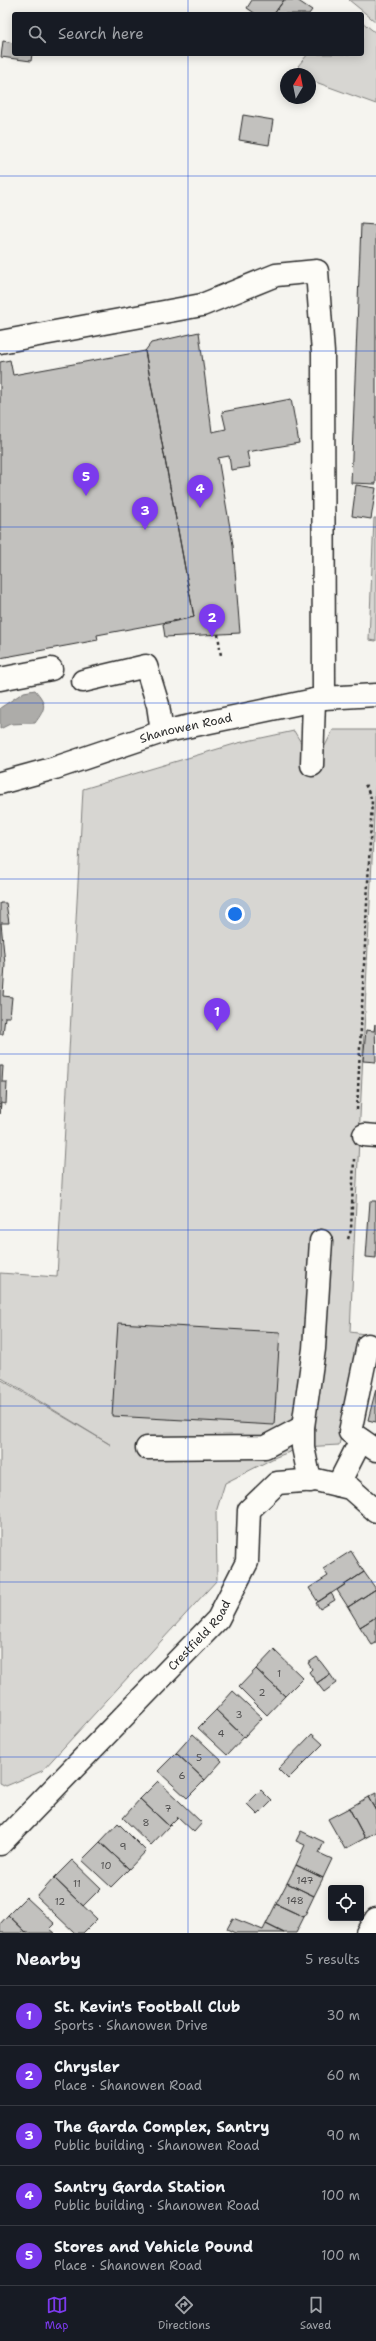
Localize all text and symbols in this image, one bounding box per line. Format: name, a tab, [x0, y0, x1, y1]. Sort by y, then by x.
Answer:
search box	[12, 12, 364, 56]
icon: search	[26, 23, 48, 45]
text: Search here	[58, 24, 144, 44]
north arrow	[280, 68, 316, 104]
pin: 5	[73, 463, 99, 496]
pin: 4	[187, 475, 213, 508]
pin: 3	[132, 497, 158, 530]
pin: 2	[199, 604, 225, 637]
street label: Shanowen Road	[137, 709, 234, 747]
your location	[225, 904, 245, 924]
pin: 1	[204, 998, 230, 1031]
street label: Crestfield Road	[164, 1597, 235, 1674]
house number: 1	[277, 1667, 281, 1680]
house number: 2	[259, 1686, 266, 1699]
house number: 3	[236, 1708, 243, 1721]
house number: 4	[218, 1727, 225, 1740]
house number: 5	[196, 1751, 202, 1764]
house number: 6	[179, 1769, 186, 1782]
house number: 7	[165, 1802, 172, 1815]
house number: 8	[143, 1816, 150, 1829]
house number: 9	[120, 1840, 127, 1853]
house number: 10	[101, 1859, 111, 1872]
house number: 147	[296, 1874, 314, 1887]
house number: 11	[73, 1877, 81, 1890]
map controls	[328, 1885, 364, 1921]
button: locate	[328, 1885, 364, 1921]
house number: 148	[286, 1894, 304, 1907]
house number: 12	[55, 1895, 65, 1908]
text: Nearby	[16, 1948, 81, 1970]
text: 5 results	[305, 1951, 360, 1968]
text: St. Kevin's Football Club	[54, 1997, 240, 2017]
text: 1	[26, 2007, 32, 2024]
text: 30 m	[326, 2007, 360, 2024]
text: Sports · Shanowen Drive	[54, 2017, 208, 2034]
text: Chrysler	[54, 2057, 120, 2077]
text: 2	[24, 2067, 34, 2084]
text: 60 m	[327, 2067, 360, 2084]
text: Place · Shanowen Road	[54, 2077, 202, 2094]
text: The Garda Complex, Santry	[54, 2117, 269, 2137]
text: 3	[24, 2127, 34, 2144]
text: 90 m	[326, 2127, 360, 2144]
text: Public building · Shanowen Road	[54, 2137, 259, 2154]
text: Santry Garda Station	[54, 2177, 225, 2197]
text: 4	[24, 2187, 34, 2204]
text: 100 m	[321, 2187, 360, 2204]
text: Public building · Shanowen Road	[54, 2197, 259, 2214]
text: Stores and Vehicle Pound	[54, 2237, 253, 2257]
text: 5	[25, 2247, 33, 2264]
text: 100 m	[321, 2247, 360, 2264]
text: Place · Shanowen Road	[54, 2257, 202, 2274]
tab: Map	[45, 2294, 68, 2333]
tab: Directions	[158, 2294, 210, 2333]
tab: Saved	[300, 2294, 331, 2333]

